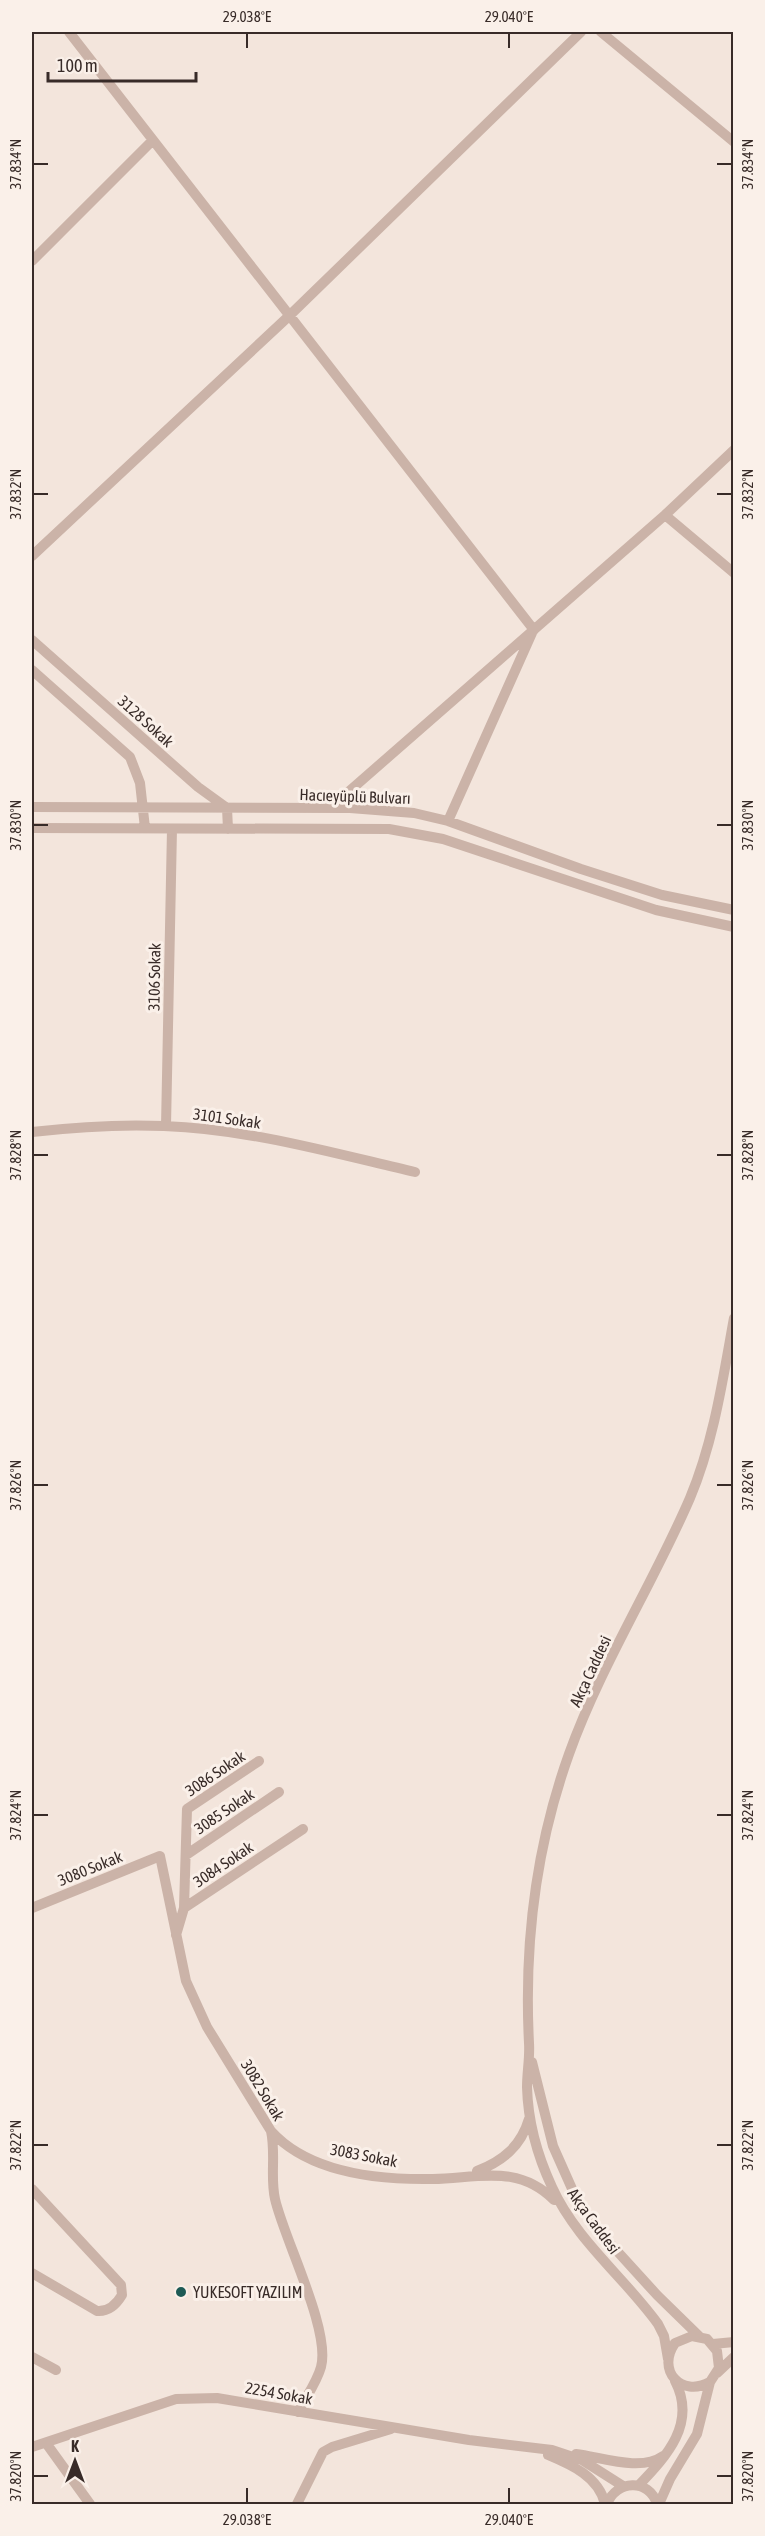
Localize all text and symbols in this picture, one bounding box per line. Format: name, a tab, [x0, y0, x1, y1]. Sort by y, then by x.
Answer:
text: 29.038°E	[223, 8, 272, 25]
text: 29.040°E	[485, 8, 534, 25]
scale bar	[48, 45, 196, 83]
text: 100 m	[57, 55, 98, 76]
text: 37.834°N	[7, 139, 24, 189]
text: 37.834°N	[739, 139, 756, 189]
text: 37.832°N	[7, 469, 24, 519]
text: 37.832°N	[739, 469, 756, 519]
street label: 3128 Sokak	[115, 692, 177, 750]
street label: Hacıeyüplü Bulvarı	[299, 785, 411, 808]
text: 37.830°N	[7, 800, 24, 850]
text: 37.830°N	[739, 800, 756, 850]
street label: 3106 Sokak	[144, 943, 164, 1011]
street label: 3101 Sokak	[192, 1104, 262, 1132]
text: 37.828°N	[7, 1130, 24, 1180]
text: 37.828°N	[739, 1130, 756, 1180]
text: 37.826°N	[7, 1460, 24, 1510]
text: 37.826°N	[739, 1460, 756, 1510]
street label: Akça Caddesi	[566, 1633, 615, 1710]
street label: 3086 Sokak	[182, 1747, 248, 1799]
street label: 3085 Sokak	[191, 1785, 257, 1837]
text: 37.824°N	[7, 1790, 24, 1840]
text: 37.824°N	[739, 1790, 756, 1840]
street label: 3084 Sokak	[190, 1838, 256, 1890]
street label: 3080 Sokak	[55, 1847, 125, 1889]
street label: 3082 Sokak	[238, 2056, 288, 2124]
text: 37.822°N	[7, 2120, 24, 2170]
text: 37.822°N	[739, 2120, 756, 2170]
street label: 3083 Sokak	[329, 2140, 399, 2170]
street label: Akça Caddesi	[563, 2185, 624, 2258]
place label: YUKESOFT YAZILIM	[193, 2283, 302, 2301]
marker: YUKESOFT YAZILIM	[174, 2285, 188, 2299]
street label: 2254 Sokak	[244, 2378, 314, 2408]
north arrow	[45, 2431, 105, 2491]
text: K	[71, 2437, 79, 2455]
text: 37.820°N	[7, 2451, 24, 2501]
text: 37.820°N	[739, 2451, 756, 2501]
text: 29.038°E	[223, 2511, 272, 2528]
text: 29.040°E	[485, 2511, 534, 2528]

